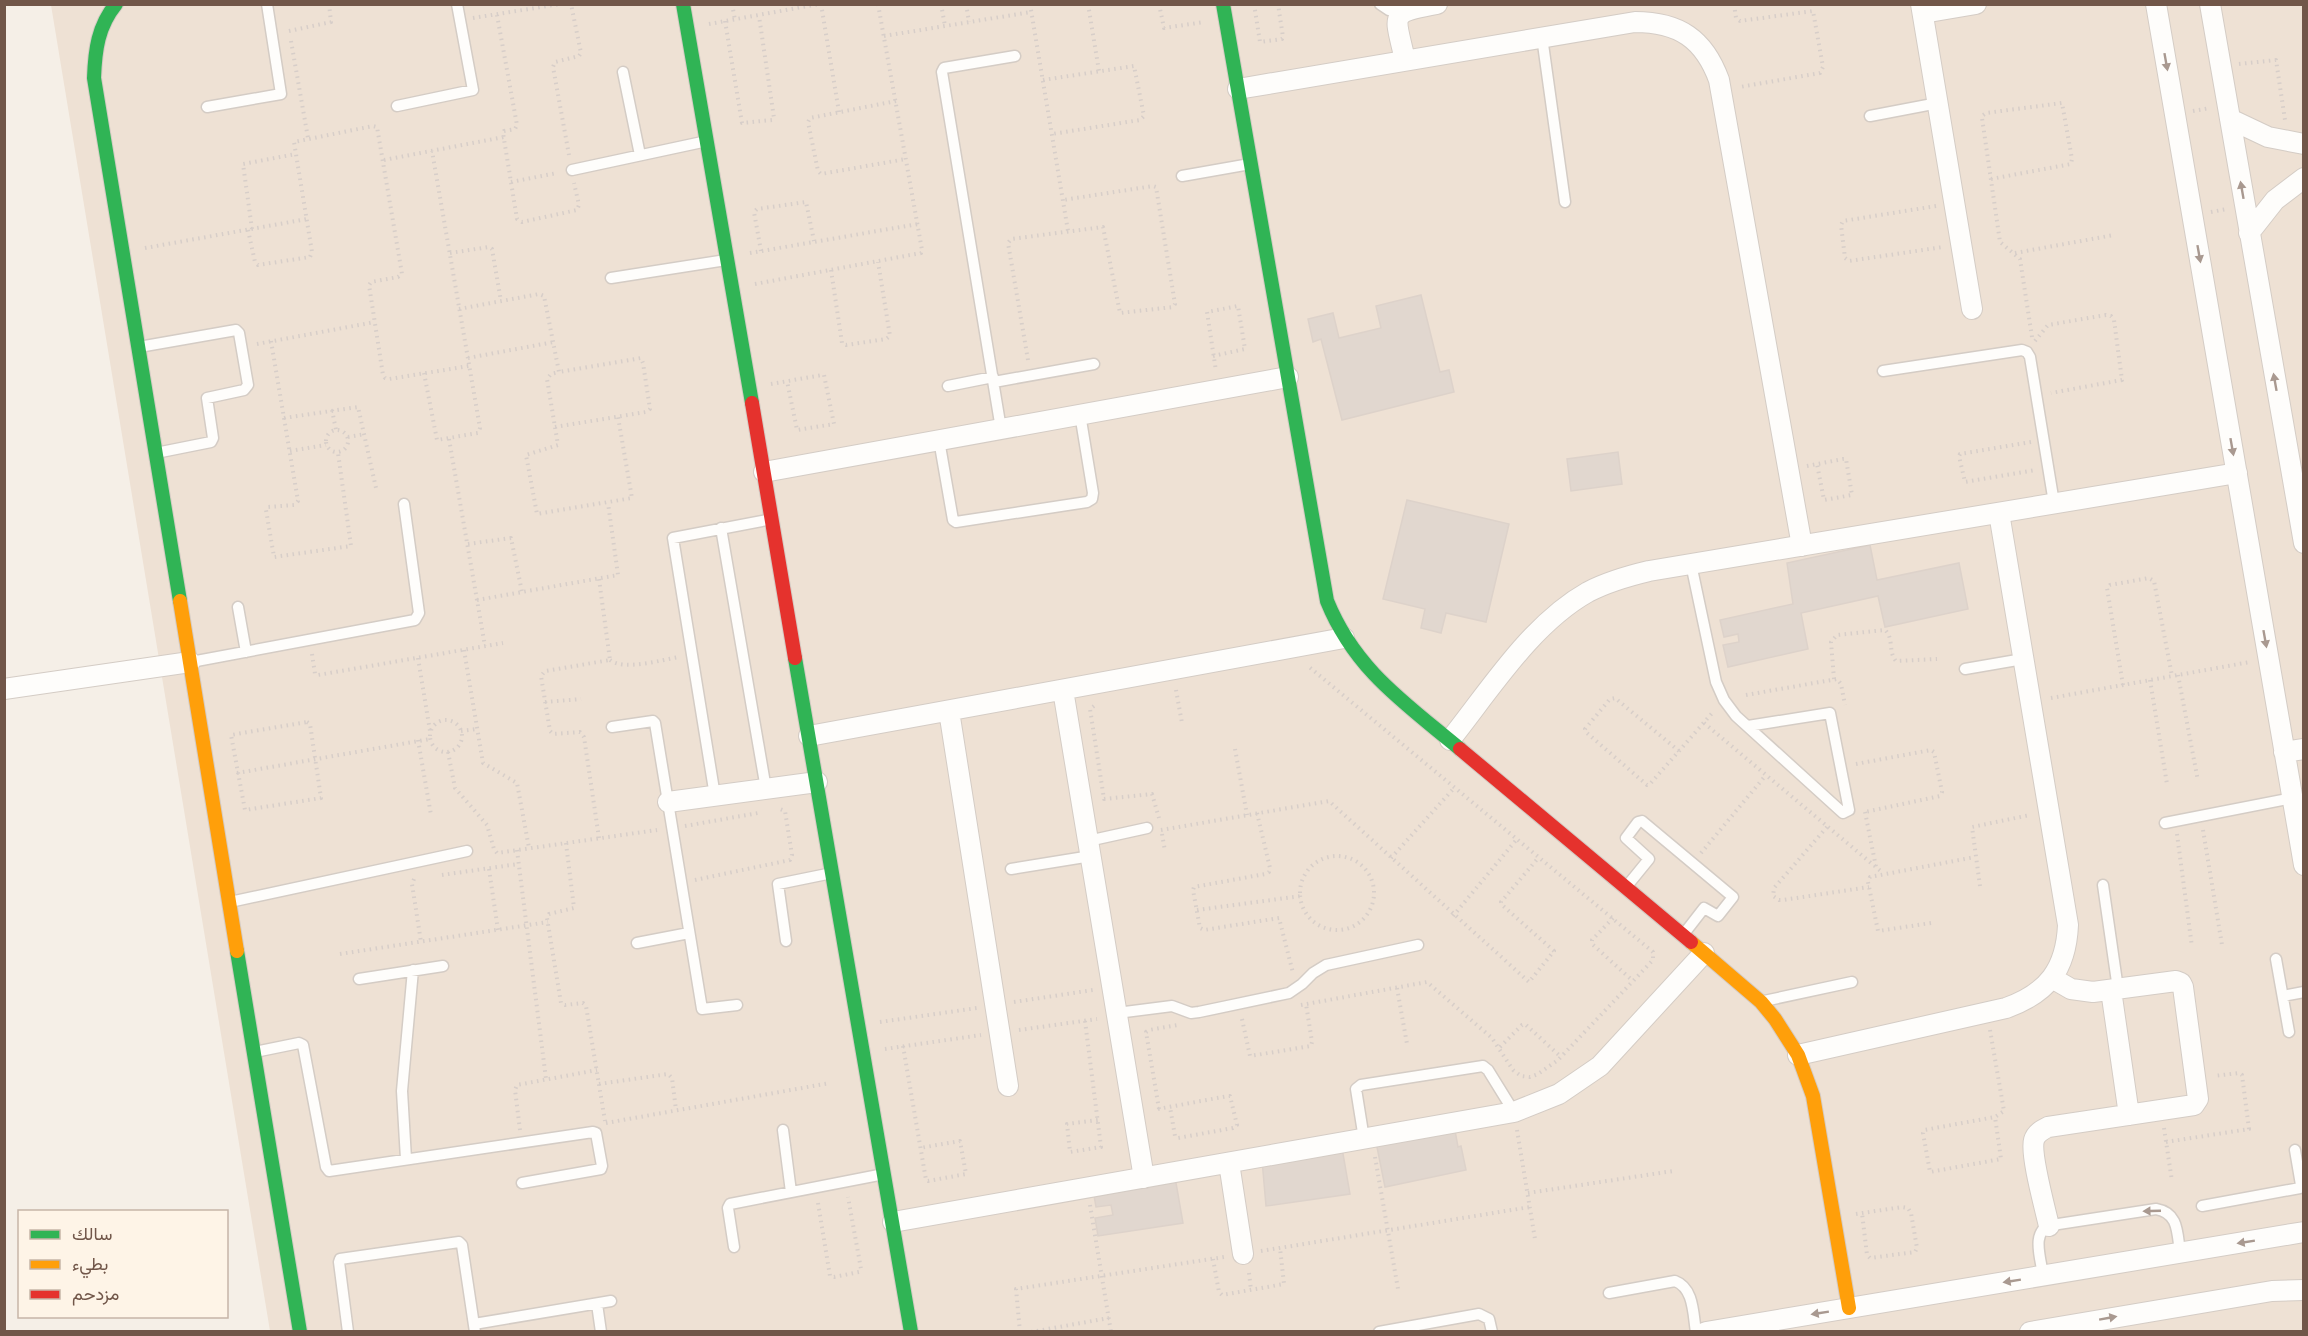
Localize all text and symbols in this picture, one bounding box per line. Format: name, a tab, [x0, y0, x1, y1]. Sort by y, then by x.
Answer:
one-way arrow	[2162, 53, 2171, 72]
one-way arrow	[2237, 180, 2246, 199]
one-way arrow	[2195, 245, 2204, 264]
one-way arrow	[2270, 372, 2279, 391]
one-way arrow	[2228, 437, 2237, 456]
one-way arrow	[2261, 629, 2270, 648]
one-way arrow	[2143, 1206, 2162, 1215]
legend	[18, 1210, 228, 1318]
text: سالك	[72, 1223, 112, 1245]
one-way arrow	[2236, 1237, 2255, 1246]
text: بطيء	[72, 1253, 108, 1279]
one-way arrow	[2002, 1276, 2021, 1285]
text: مزدحم	[72, 1283, 119, 1306]
one-way arrow	[1810, 1308, 1829, 1317]
one-way arrow	[2099, 1314, 2118, 1323]

